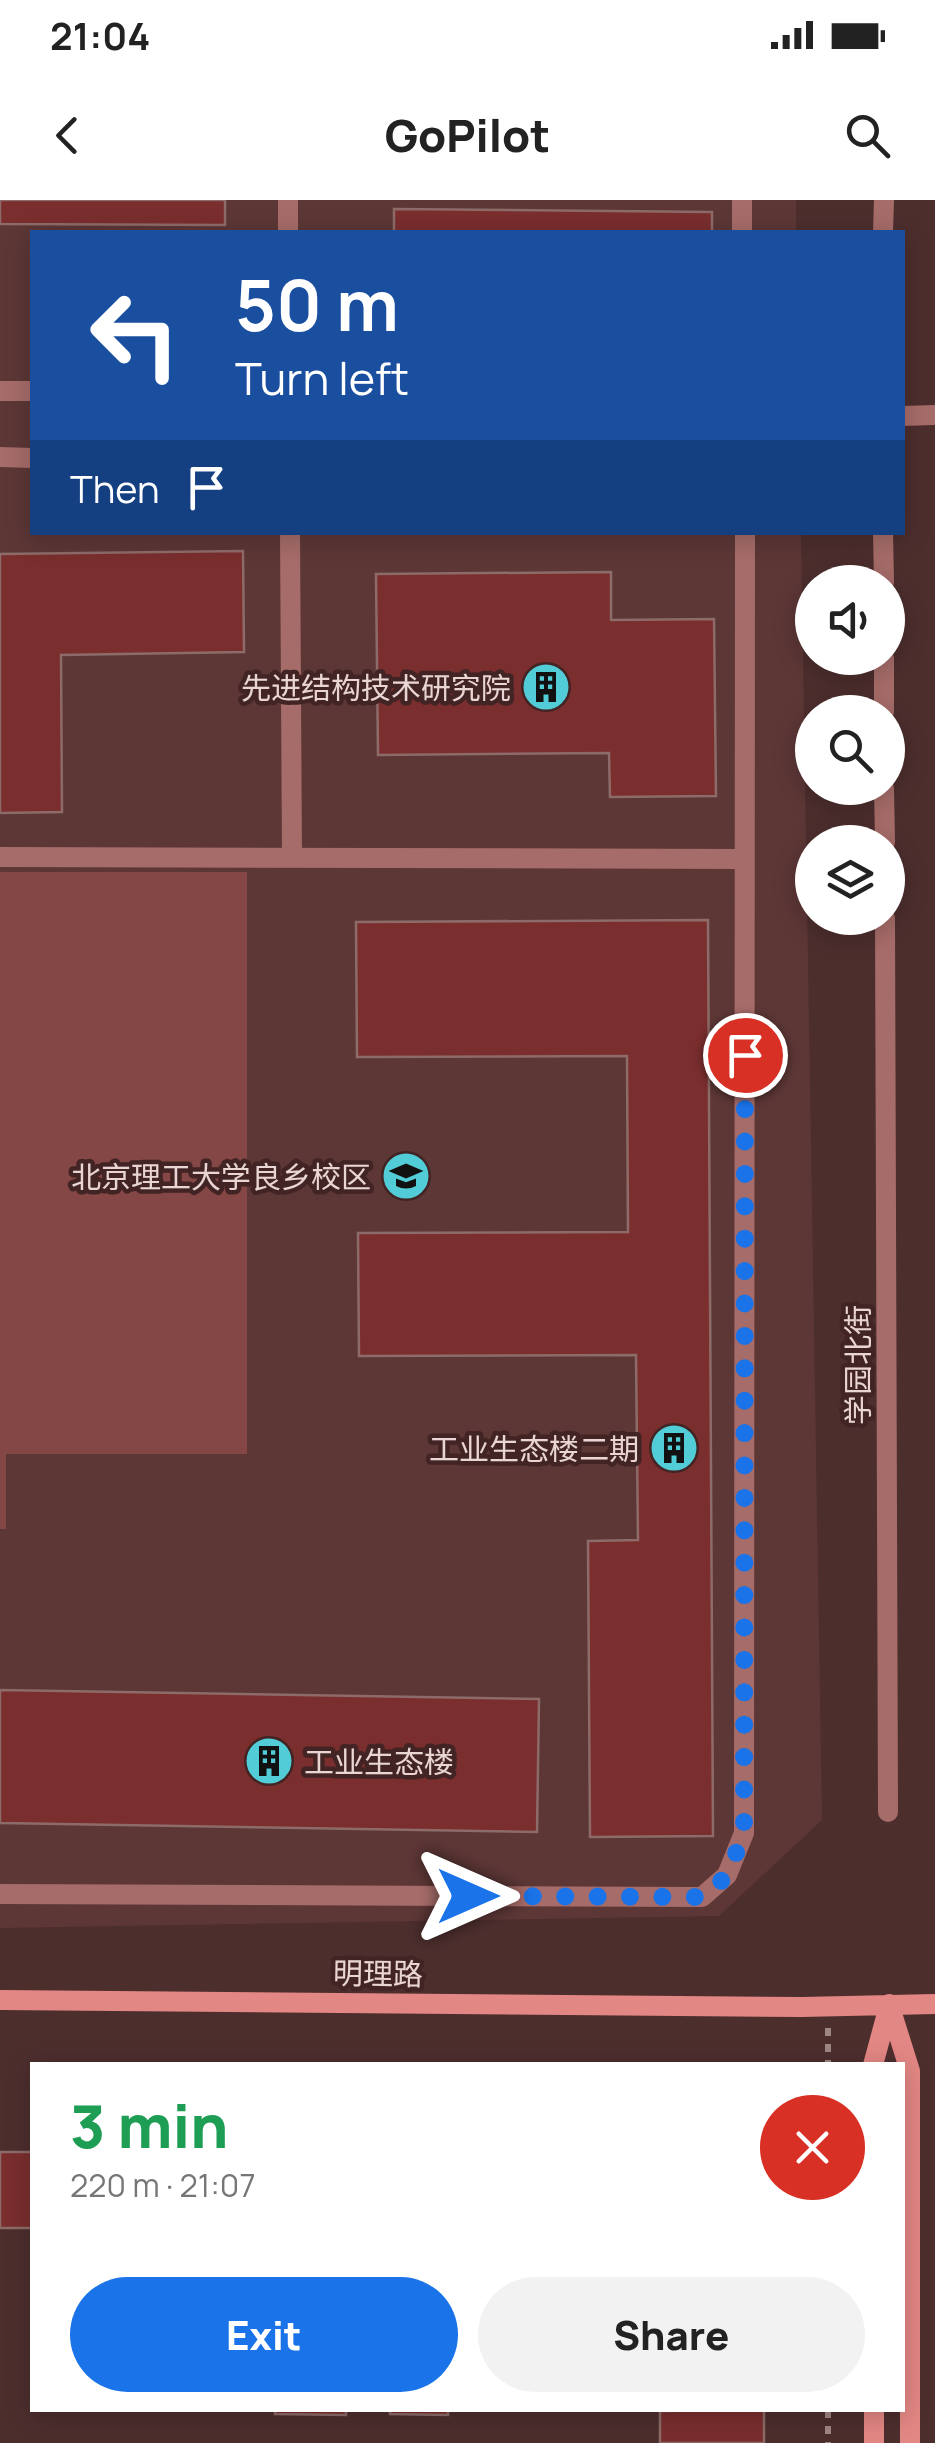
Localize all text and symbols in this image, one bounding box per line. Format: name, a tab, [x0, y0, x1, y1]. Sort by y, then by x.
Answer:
text: 21:04	[50, 9, 150, 61]
text: GoPilot	[385, 104, 550, 166]
icon: back	[40, 108, 95, 163]
icon: search	[840, 108, 895, 163]
text: 50 m	[235, 256, 399, 352]
icon: left	[70, 270, 200, 400]
text: Turn left	[235, 347, 409, 409]
icon: arrive	[179, 460, 234, 515]
text: Then	[70, 462, 159, 514]
map controls	[795, 565, 905, 935]
button: sound	[795, 565, 905, 675]
building icon: 先进结构技术研究院	[520, 661, 572, 713]
place label: 先进结构技术研究院	[241, 667, 511, 708]
button: search	[795, 695, 905, 805]
button: layers	[795, 825, 905, 935]
pin	[703, 1013, 788, 1098]
icon: arrive	[718, 1028, 773, 1083]
school or university icon: 北京理工大学良乡校区	[380, 1150, 432, 1202]
place label: 北京理工大学良乡校区	[71, 1156, 371, 1197]
street label: 学园北街	[837, 1305, 878, 1425]
building icon: 工业生态楼二期	[648, 1422, 700, 1474]
place label: 工业生态楼二期	[429, 1428, 639, 1469]
building icon: 工业生态楼	[243, 1735, 295, 1787]
place label: 工业生态楼	[304, 1741, 454, 1782]
position arrow	[416, 1844, 520, 1948]
street label: 明理路	[333, 1952, 423, 1994]
text: 3 min	[70, 2084, 228, 2166]
button: close	[760, 2095, 865, 2200]
text: 220 m · 21:07	[70, 2163, 255, 2207]
button: Exit	[70, 2277, 458, 2392]
button: Share	[478, 2277, 865, 2392]

